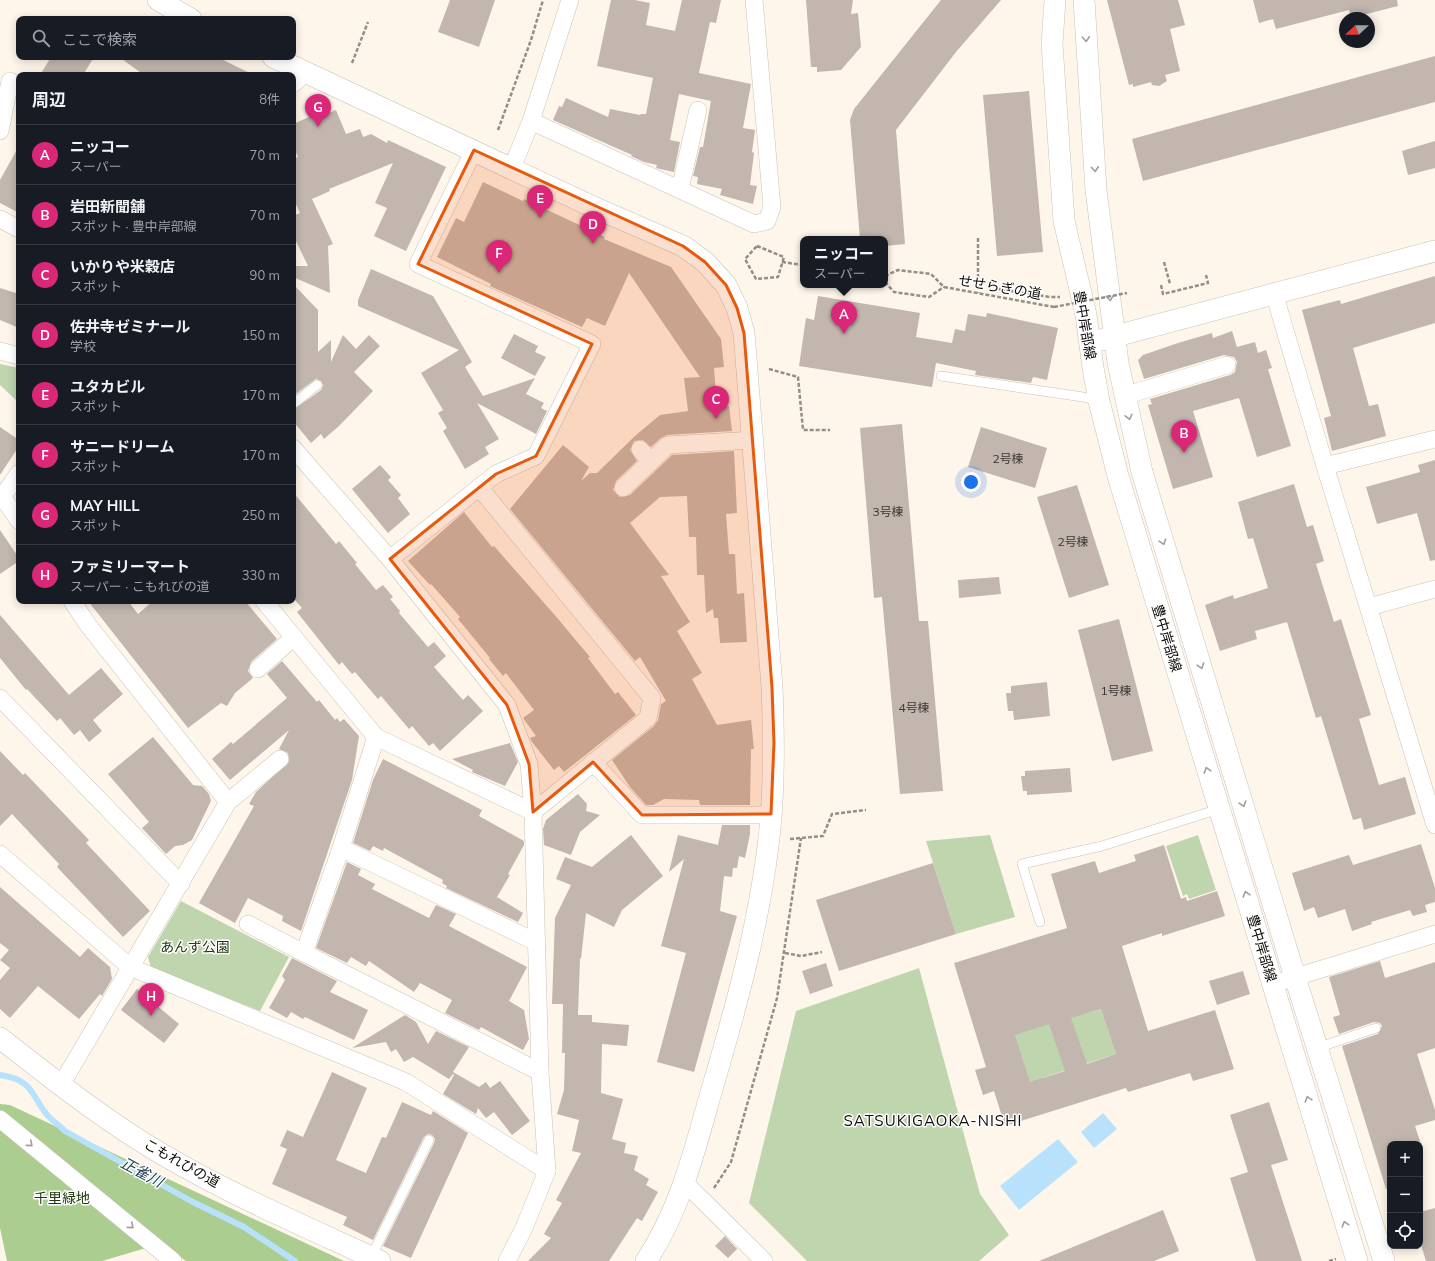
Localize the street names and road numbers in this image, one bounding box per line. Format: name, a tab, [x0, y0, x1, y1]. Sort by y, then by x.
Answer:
street label: せせらぎの道	[957, 271, 1043, 303]
street label: 豊中岸部線	[1070, 289, 1100, 361]
street label: 豊中岸部線	[1148, 602, 1186, 674]
street label: 豊中岸部線	[1243, 912, 1281, 984]
street label: こもれびの道	[141, 1135, 223, 1191]

